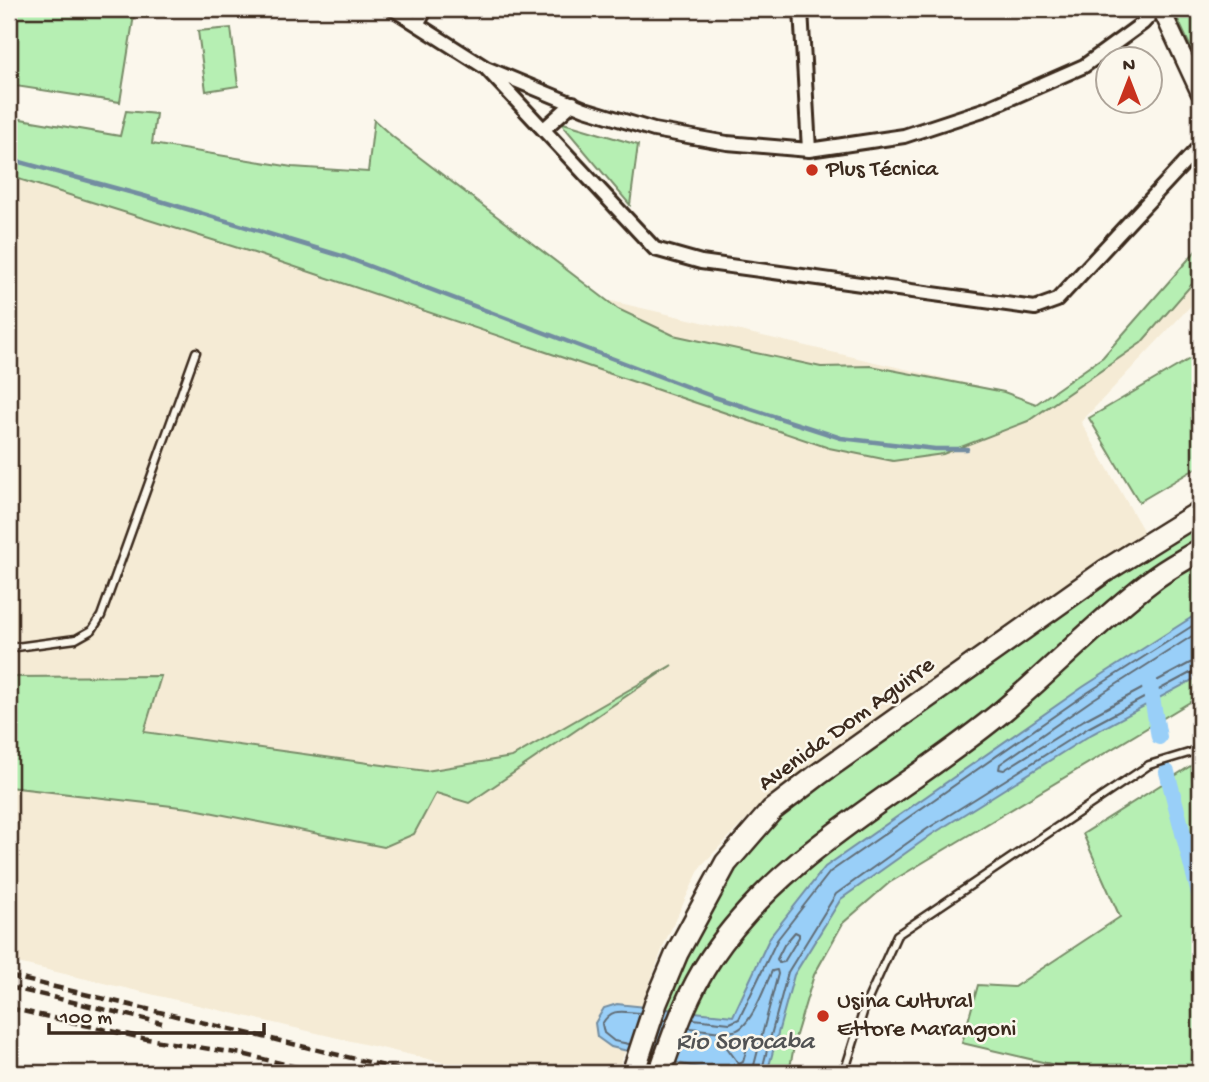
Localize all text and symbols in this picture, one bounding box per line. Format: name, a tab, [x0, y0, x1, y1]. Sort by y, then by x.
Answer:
north arrow	[1094, 46, 1164, 116]
text: N	[1123, 55, 1135, 78]
place label: Plus Técnica	[825, 156, 939, 185]
marker: Plus Técnica	[804, 162, 820, 178]
street label: Avenida Dom Aguirre	[753, 651, 941, 799]
place label: Usina Cultural Ettore Marangoni	[837, 988, 1016, 1045]
scale bar	[49, 991, 264, 1035]
text: 100 m	[59, 1007, 112, 1032]
marker: Usina Cultural Ettore Marangoni	[815, 1008, 831, 1024]
water label: Rio Sorocaba	[676, 1028, 816, 1059]

